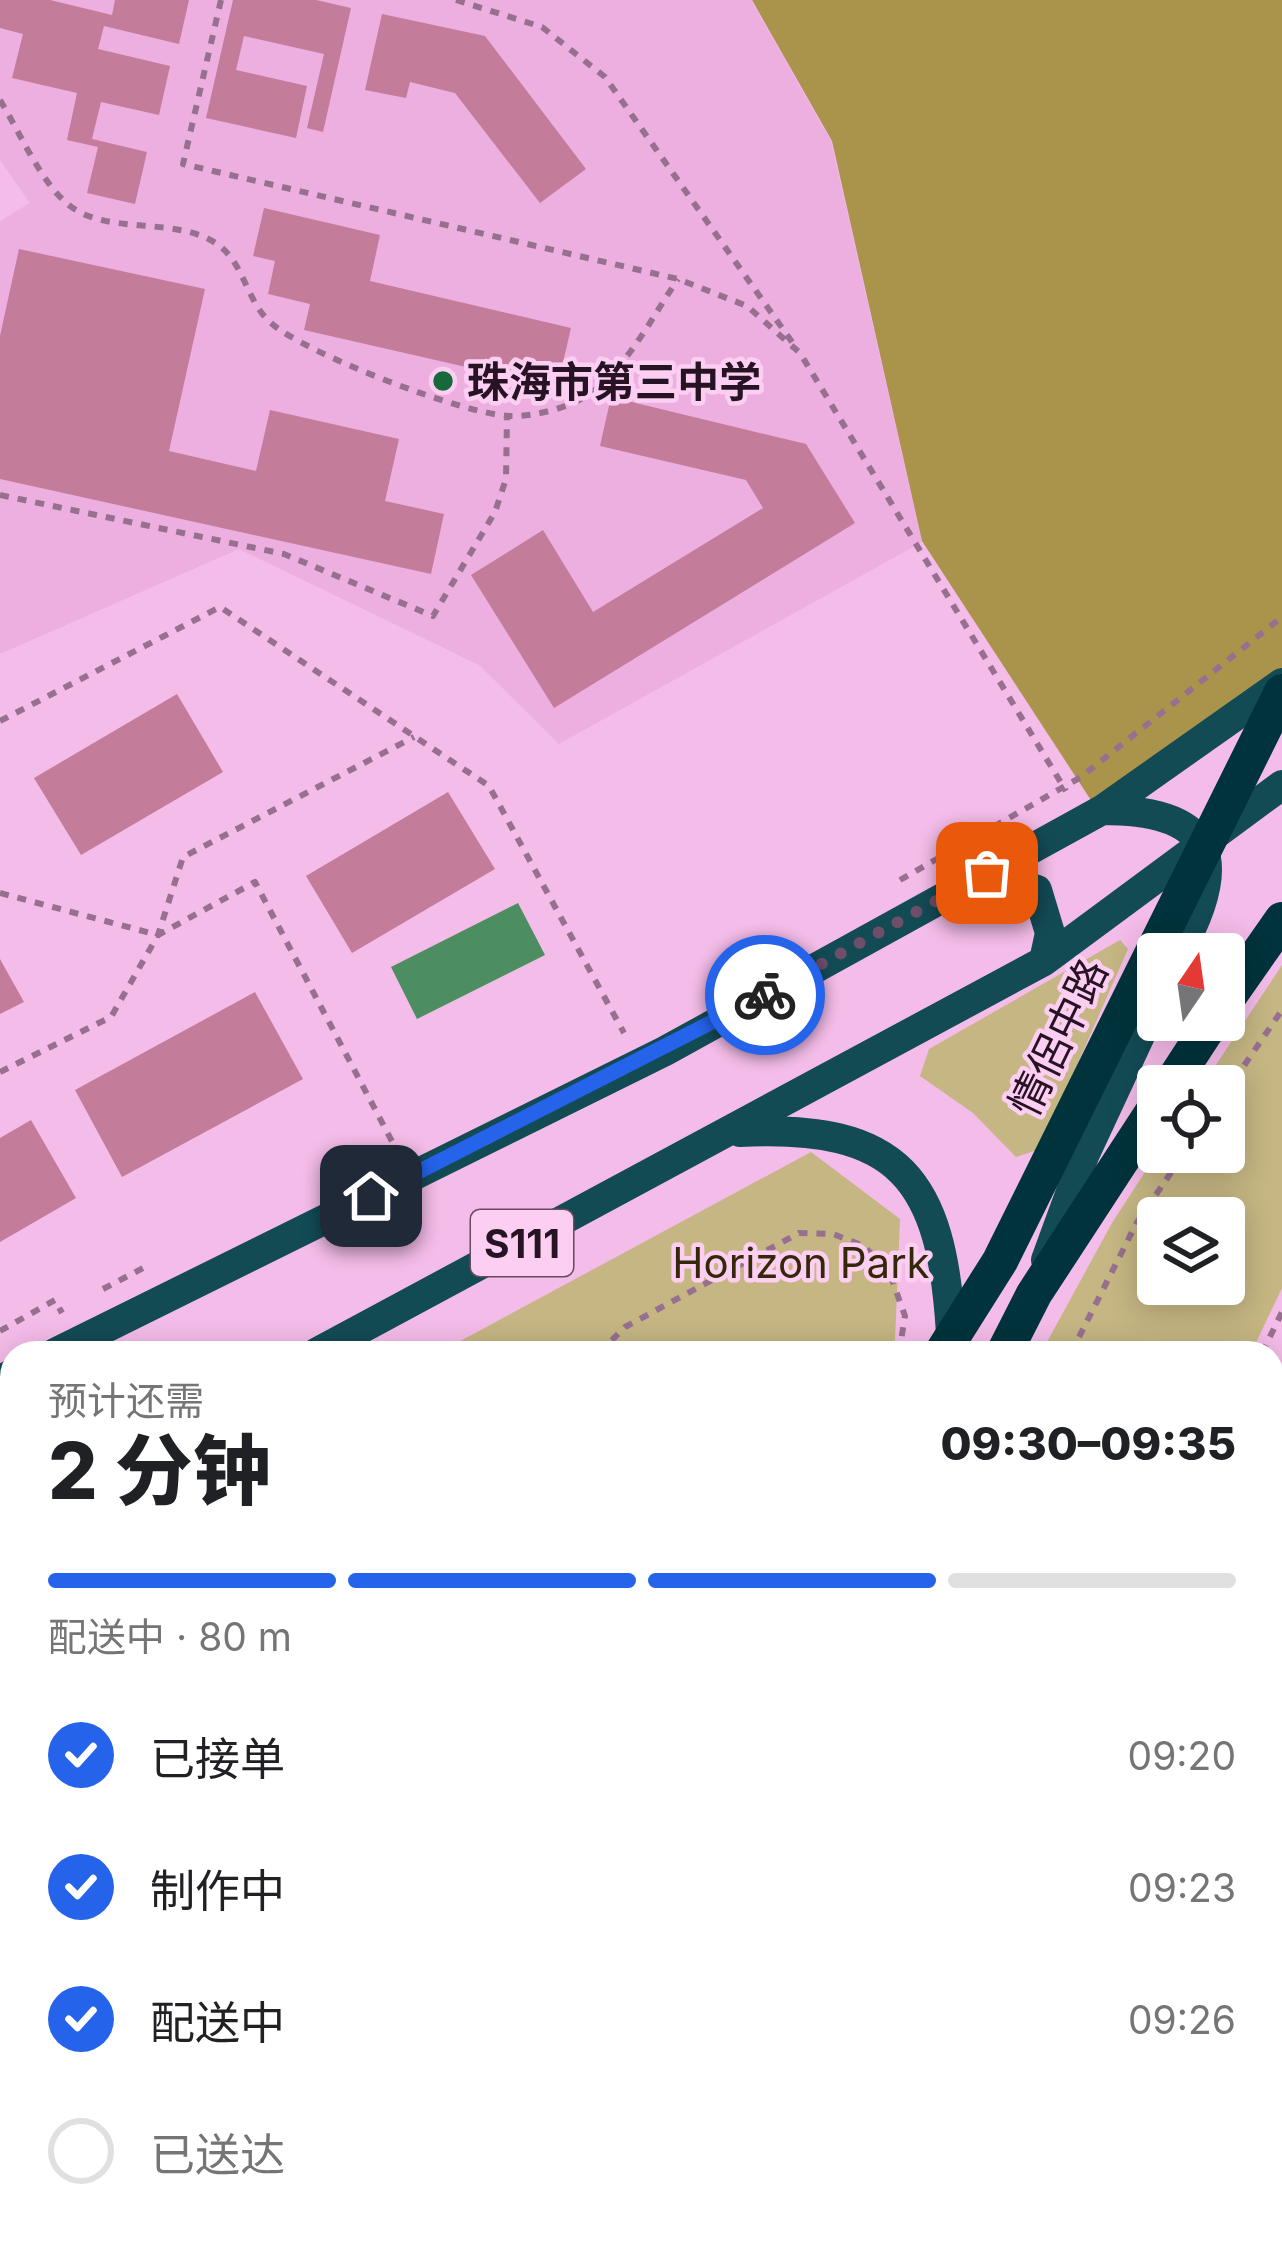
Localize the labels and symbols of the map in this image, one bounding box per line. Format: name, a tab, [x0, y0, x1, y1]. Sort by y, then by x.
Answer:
place label: 珠海市第三中学	[467, 356, 761, 407]
marker: 珠海市第三中学	[430, 368, 456, 394]
pin	[936, 822, 1038, 924]
north arrow	[1137, 933, 1245, 1041]
courier	[705, 935, 825, 1055]
street label: 情侶中路	[998, 950, 1118, 1124]
pin	[320, 1145, 422, 1247]
road number: S111	[471, 1210, 573, 1276]
park label: Horizon Park	[672, 1237, 930, 1288]

